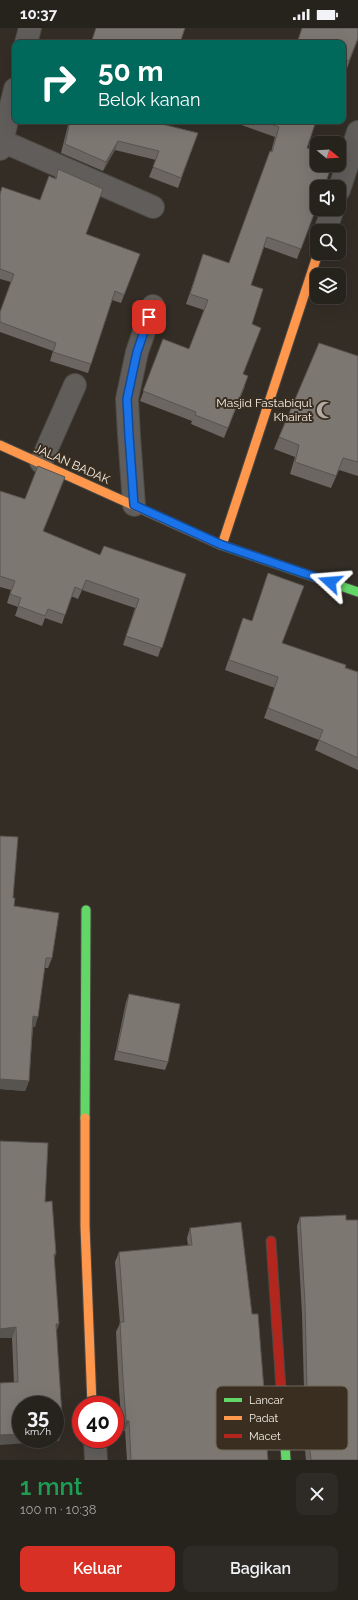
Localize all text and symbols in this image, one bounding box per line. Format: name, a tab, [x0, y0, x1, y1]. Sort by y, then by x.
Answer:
text: 10:37	[20, 5, 57, 23]
text: 50 m	[98, 55, 164, 88]
icon: right	[32, 56, 84, 108]
text: Belok kanan	[98, 89, 200, 110]
north arrow	[310, 136, 346, 172]
map controls	[310, 136, 346, 304]
button: sound	[310, 180, 346, 216]
button: search	[310, 224, 346, 260]
button: layers	[310, 268, 346, 304]
pin	[132, 300, 166, 334]
icon: arrive	[138, 306, 160, 328]
place label: Masjid Fastabiqul Khairat	[216, 396, 313, 424]
mosque icon: Masjid Fastabiqul Khairat	[315, 400, 335, 420]
street label: JALAN BADAK	[32, 441, 112, 487]
position arrow	[309, 561, 351, 603]
legend	[216, 1386, 348, 1450]
text: Lancar	[249, 1394, 284, 1407]
speed limit sign: 40	[72, 1396, 124, 1448]
text: 35	[27, 1405, 49, 1429]
text: Padat	[249, 1412, 279, 1425]
text: km/h	[25, 1426, 51, 1437]
text: Macet	[249, 1430, 281, 1443]
text: 1 mnt	[20, 1472, 83, 1501]
button: close	[296, 1473, 338, 1515]
text: 100 m · 10:38	[20, 1502, 96, 1517]
button: Keluar	[20, 1546, 175, 1592]
button: Bagikan	[183, 1546, 338, 1592]

